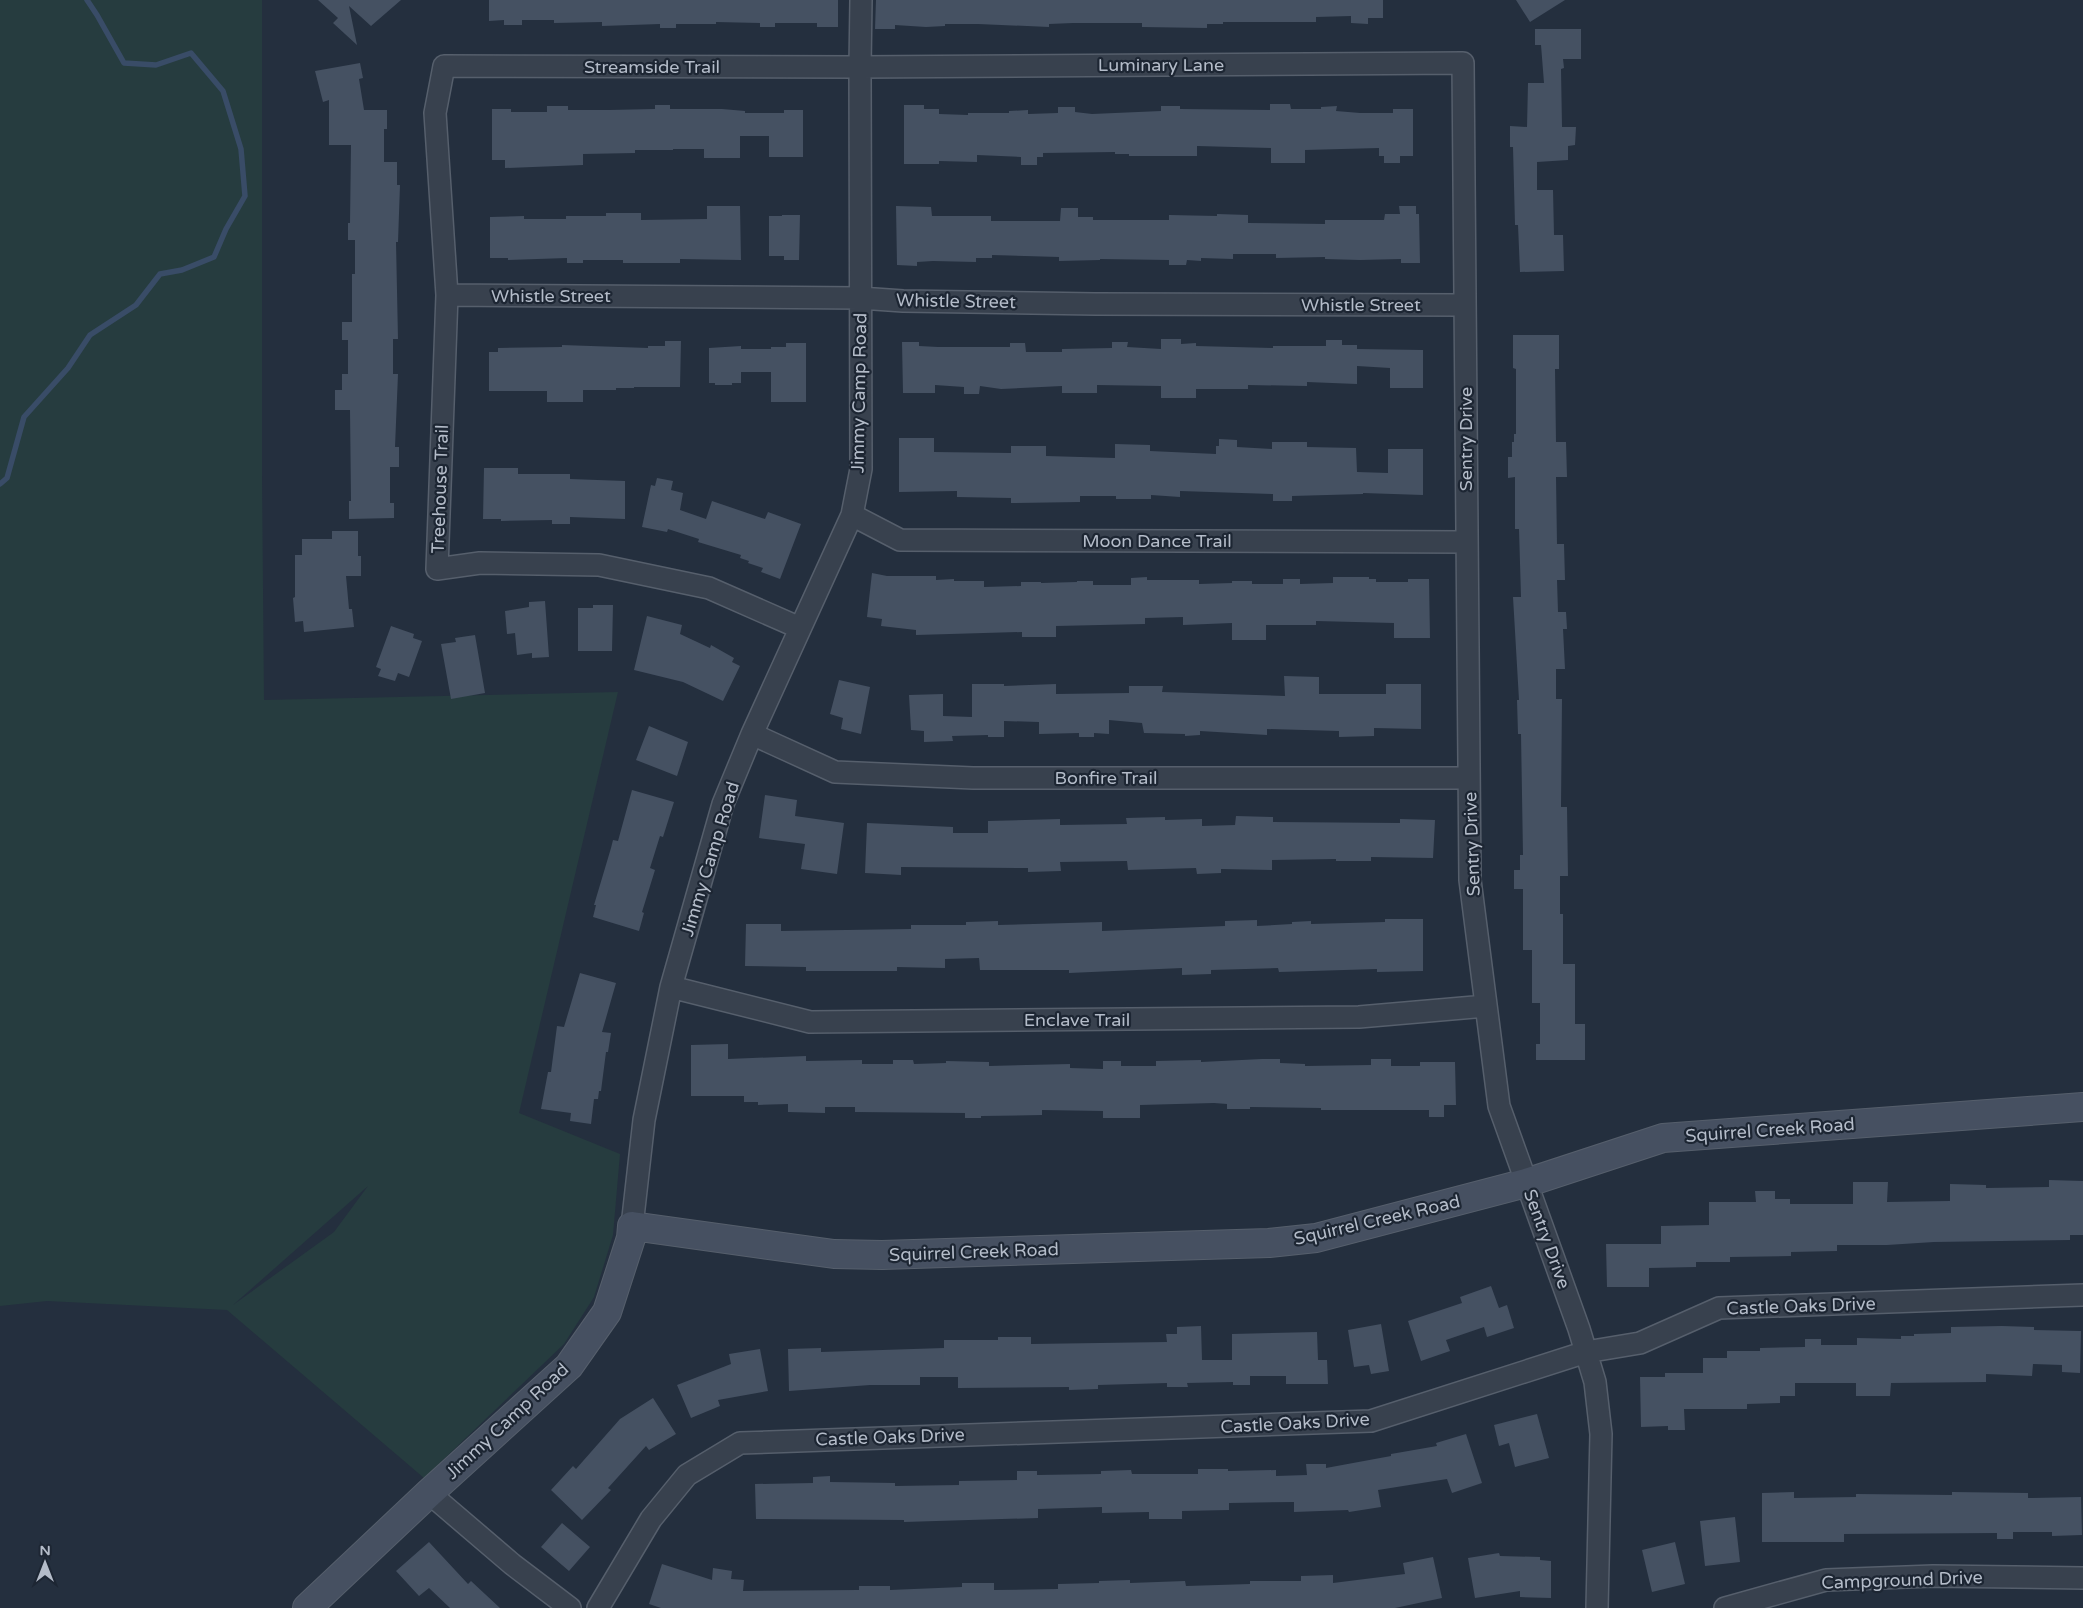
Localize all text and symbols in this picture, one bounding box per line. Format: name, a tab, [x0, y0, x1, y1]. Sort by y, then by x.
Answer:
street label: Luminary Lane	[1098, 54, 1224, 76]
street label: Streamside Trail	[584, 56, 720, 78]
street label: Whistle Street	[491, 285, 611, 307]
street label: Whistle Street	[896, 289, 1016, 313]
street label: Whistle Street	[1301, 294, 1421, 316]
street label: Jimmy Camp Road	[847, 313, 871, 473]
street label: Sentry Drive	[1455, 387, 1477, 491]
street label: Treehouse Trail	[427, 424, 453, 554]
street label: Moon Dance Trail	[1082, 530, 1232, 552]
street label: Bonfire Trail	[1055, 767, 1157, 789]
street label: Jimmy Camp Road	[676, 779, 744, 939]
street label: Sentry Drive	[1459, 791, 1485, 897]
street label: Enclave Trail	[1024, 1009, 1130, 1031]
street label: Squirrel Creek Road	[1685, 1113, 1855, 1147]
street label: Sentry Drive	[1519, 1186, 1575, 1292]
street label: Squirrel Creek Road	[1292, 1190, 1462, 1250]
street label: Squirrel Creek Road	[889, 1238, 1059, 1266]
street label: Castle Oaks Drive	[1726, 1292, 1876, 1320]
street label: Jimmy Camp Road	[441, 1358, 573, 1484]
street label: Castle Oaks Drive	[1220, 1408, 1370, 1438]
street label: Castle Oaks Drive	[815, 1423, 965, 1451]
north arrow	[20, 1538, 70, 1588]
text: N	[39, 1542, 51, 1559]
street label: Campground Drive	[1821, 1566, 1983, 1594]

